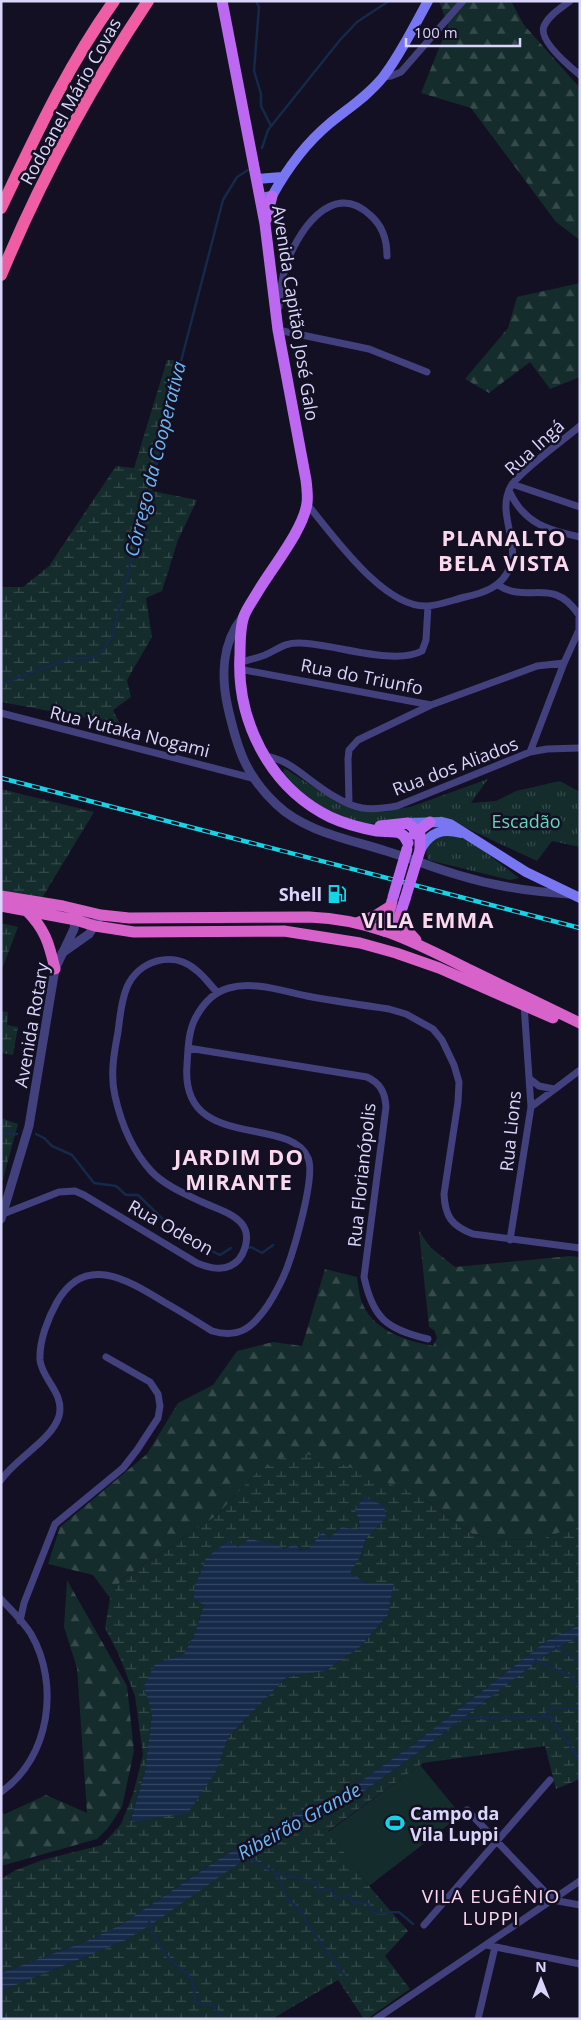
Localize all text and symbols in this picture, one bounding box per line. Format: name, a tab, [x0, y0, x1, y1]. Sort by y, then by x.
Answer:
street label: Rodoanel Mário Covas	[14, 13, 126, 189]
scale bar	[406, 15, 520, 47]
text: 100 m	[414, 22, 458, 42]
street label: Avenida Capitão José Galo	[267, 203, 325, 423]
water label: Córrego da Cooperativa	[118, 358, 192, 559]
street label: Rua Ingá	[499, 414, 569, 480]
district label: PLANALTO BELA VISTA	[438, 522, 570, 577]
street label: Rua do Triunfo	[299, 652, 425, 700]
street label: Rua Yutaka Nogami	[48, 700, 212, 762]
street label: Rua dos Aliados	[389, 731, 521, 801]
park label: Escadão	[491, 809, 561, 833]
place label: Shell	[279, 882, 322, 906]
fuel station icon: Shell	[326, 883, 348, 905]
district label: VILA EMMA	[362, 904, 494, 934]
street label: Avenida Rotary	[8, 960, 54, 1089]
street label: Rua Lions	[494, 1089, 526, 1173]
street label: Rua Florianópolis	[341, 1102, 381, 1248]
district label: JARDIM DO MIRANTE	[172, 1141, 304, 1196]
street label: Rua Odeon	[124, 1194, 218, 1260]
water label: Ribeirão Grande	[233, 1776, 365, 1866]
place label: Campo da Vila Luppi	[410, 1801, 500, 1846]
sports icon: Campo da Vila Luppi	[384, 1812, 406, 1834]
district label: VILA EUGÊNIO LUPPI	[422, 1883, 560, 1931]
north arrow	[516, 1955, 566, 2005]
text: N	[535, 1957, 547, 1976]

